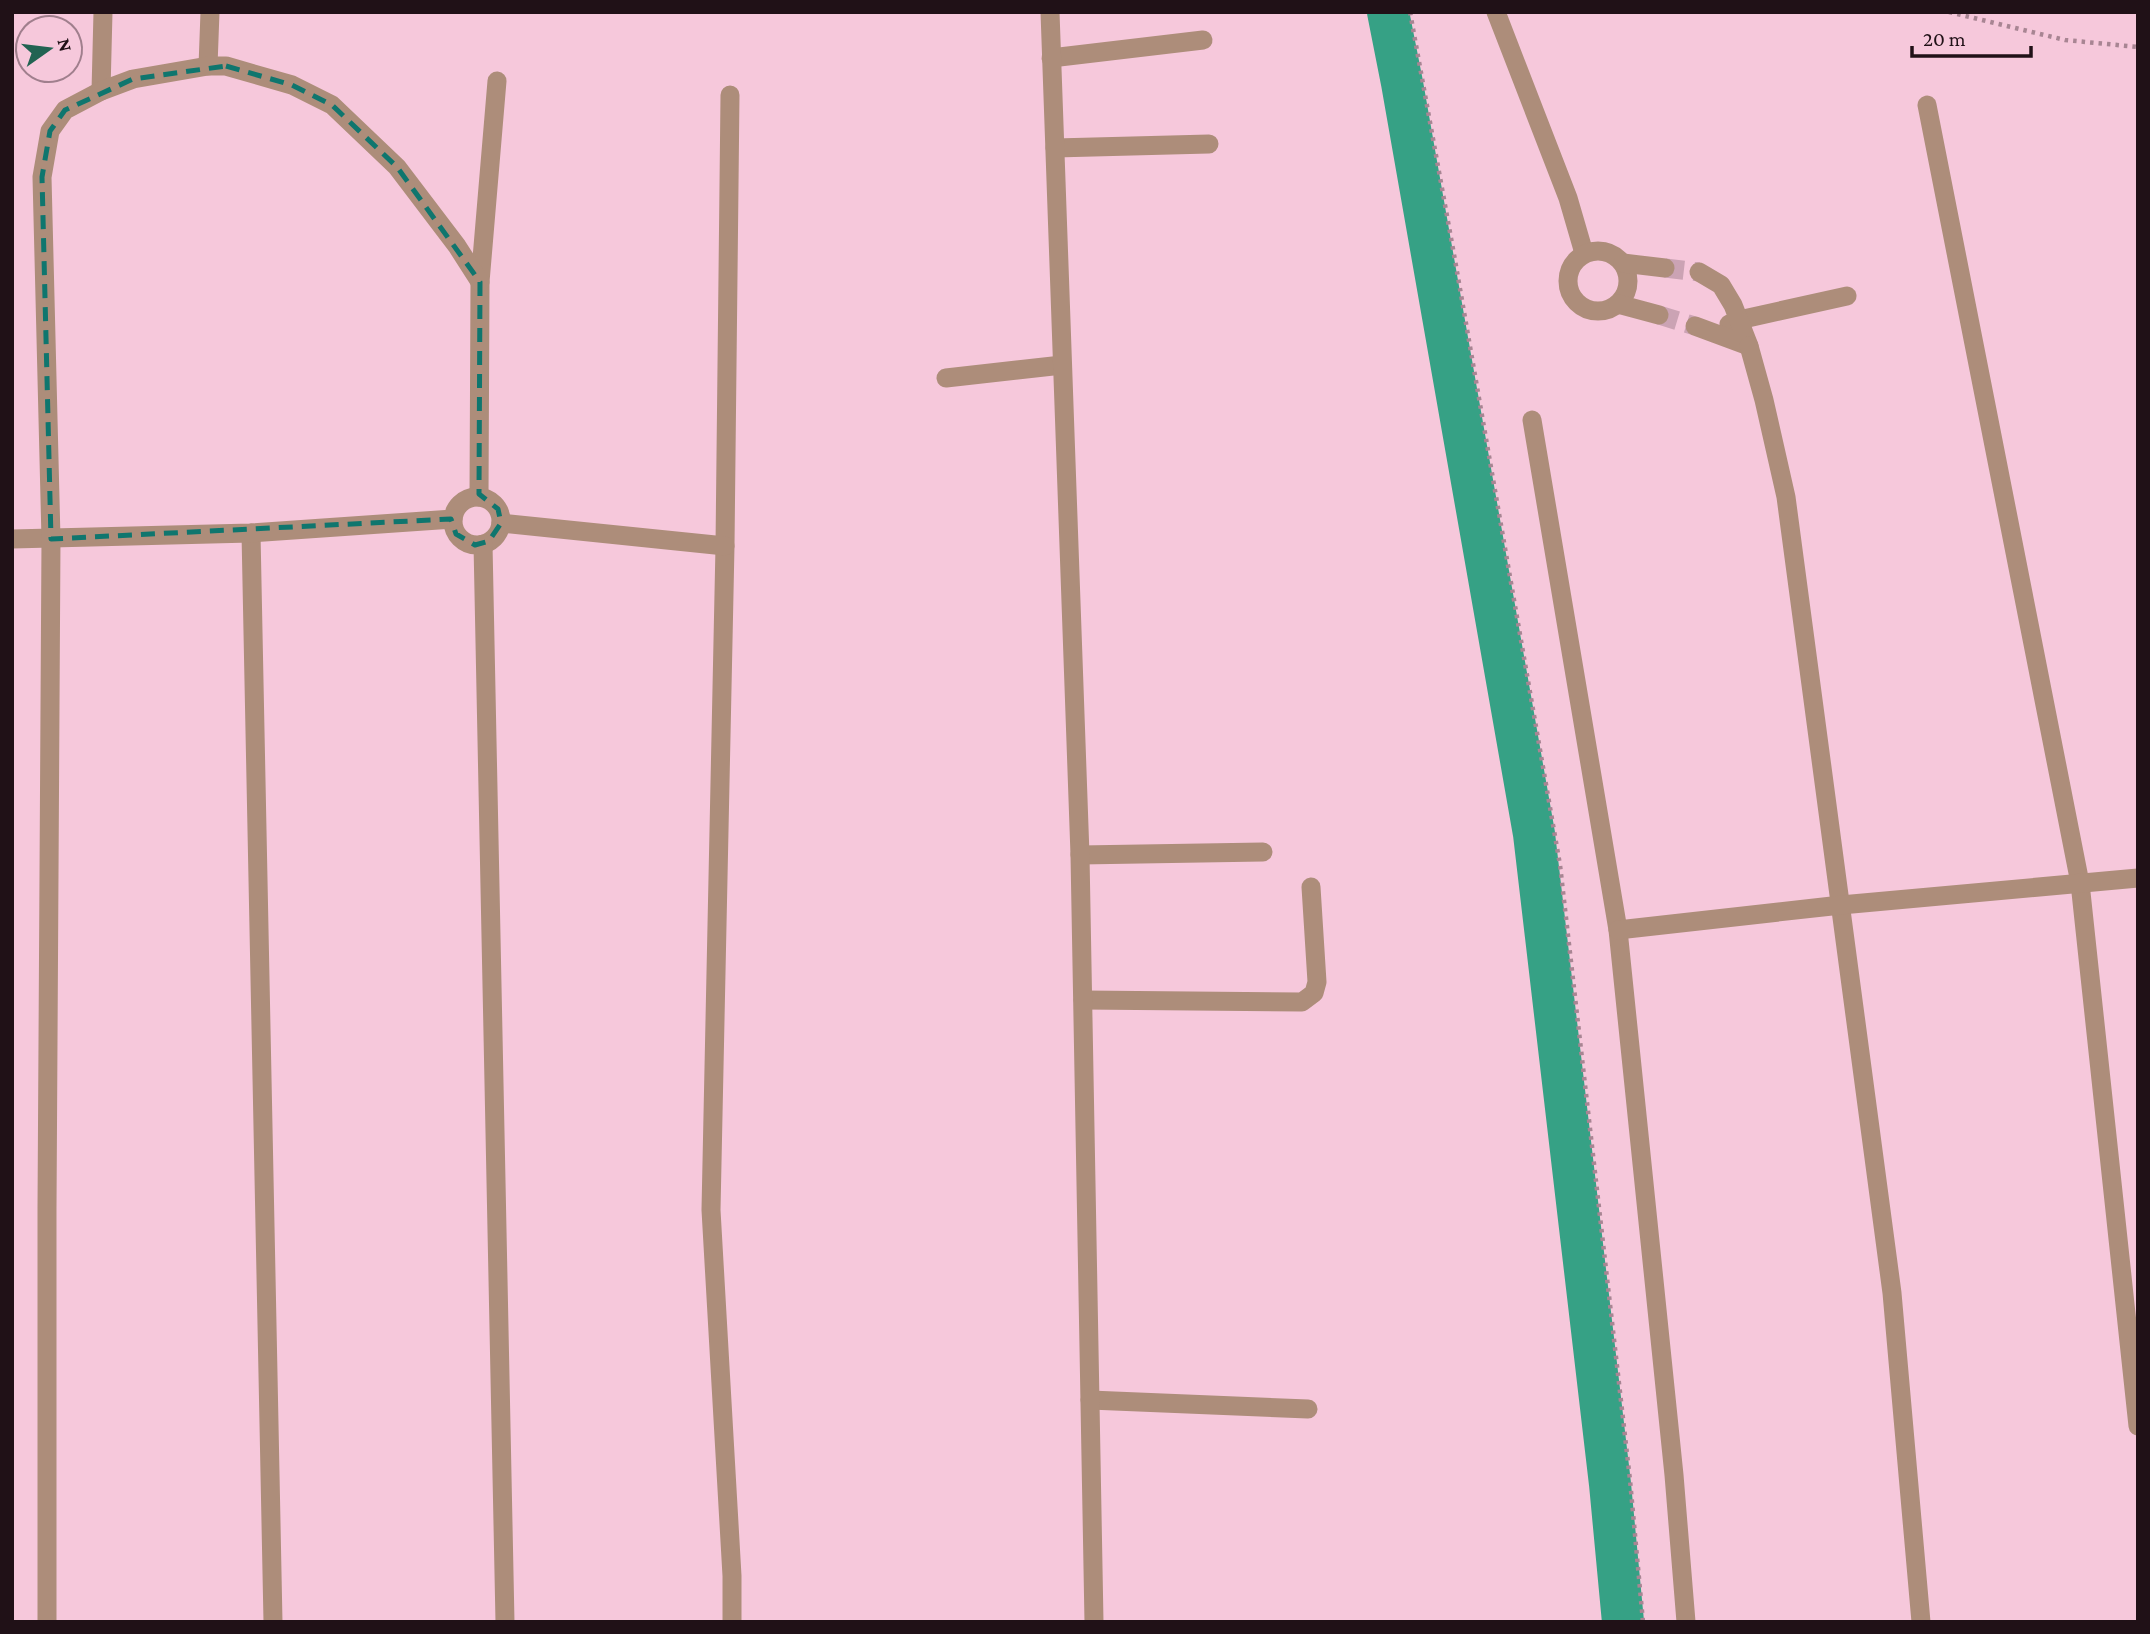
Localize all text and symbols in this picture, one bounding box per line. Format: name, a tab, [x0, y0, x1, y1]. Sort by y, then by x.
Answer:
north arrow	[14, 14, 84, 84]
scale bar	[1912, 14, 2031, 58]
text: 20 m	[1923, 27, 1966, 51]
text: N	[53, 36, 77, 54]

